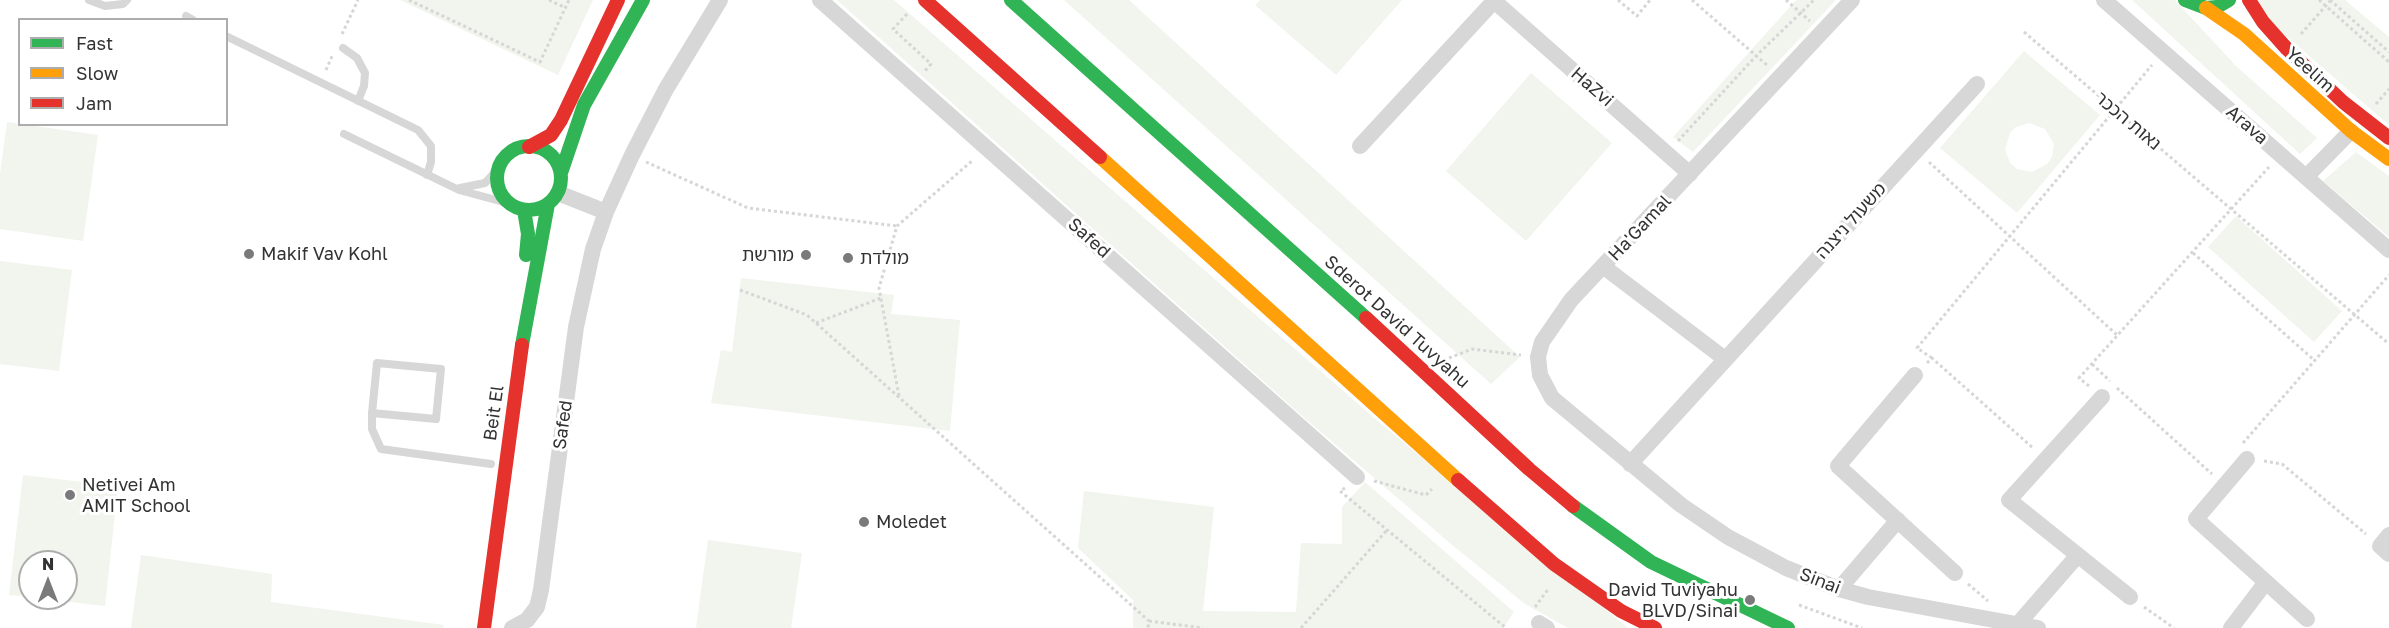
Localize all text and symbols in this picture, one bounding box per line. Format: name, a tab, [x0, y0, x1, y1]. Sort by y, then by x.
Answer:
legend	[18, 18, 228, 126]
text: Fast	[76, 32, 113, 54]
street label: Yeelim	[2281, 43, 2339, 97]
text: Slow	[76, 62, 118, 84]
street label: HaZvi	[1566, 63, 1618, 111]
street label: נאות הככר	[2091, 87, 2165, 155]
text: Jam	[76, 92, 112, 114]
street label: Arava	[2222, 101, 2272, 149]
street label: משעול ניצנה	[1811, 178, 1891, 264]
street label: Ha'Gamal	[1604, 191, 1676, 265]
street label: Safed	[1063, 213, 1115, 263]
place label: Makif Vav Kohl	[261, 243, 388, 265]
place label: מורשת	[742, 244, 794, 266]
marker: Makif Vav Kohl	[242, 247, 256, 261]
place label: מולדת	[860, 247, 909, 269]
marker: מורשת	[799, 248, 813, 262]
marker: מולדת	[841, 251, 855, 265]
street label: Sderot David Tuvyahu	[1320, 251, 1474, 393]
street label: Beit El	[479, 384, 509, 442]
street label: Safed	[549, 399, 577, 451]
place label: Netivei Am AMIT School	[82, 474, 191, 516]
marker: Netivei Am AMIT School	[63, 488, 77, 502]
place label: Moledet	[876, 511, 947, 533]
marker: Moledet	[857, 515, 871, 529]
north arrow	[18, 550, 78, 610]
text: N	[42, 554, 54, 574]
street label: Sinai	[1796, 563, 1844, 599]
place label: David Tuviyahu BLVD/Sinai	[1608, 579, 1738, 622]
marker: David Tuviyahu BLVD/Sinai	[1743, 593, 1757, 607]

